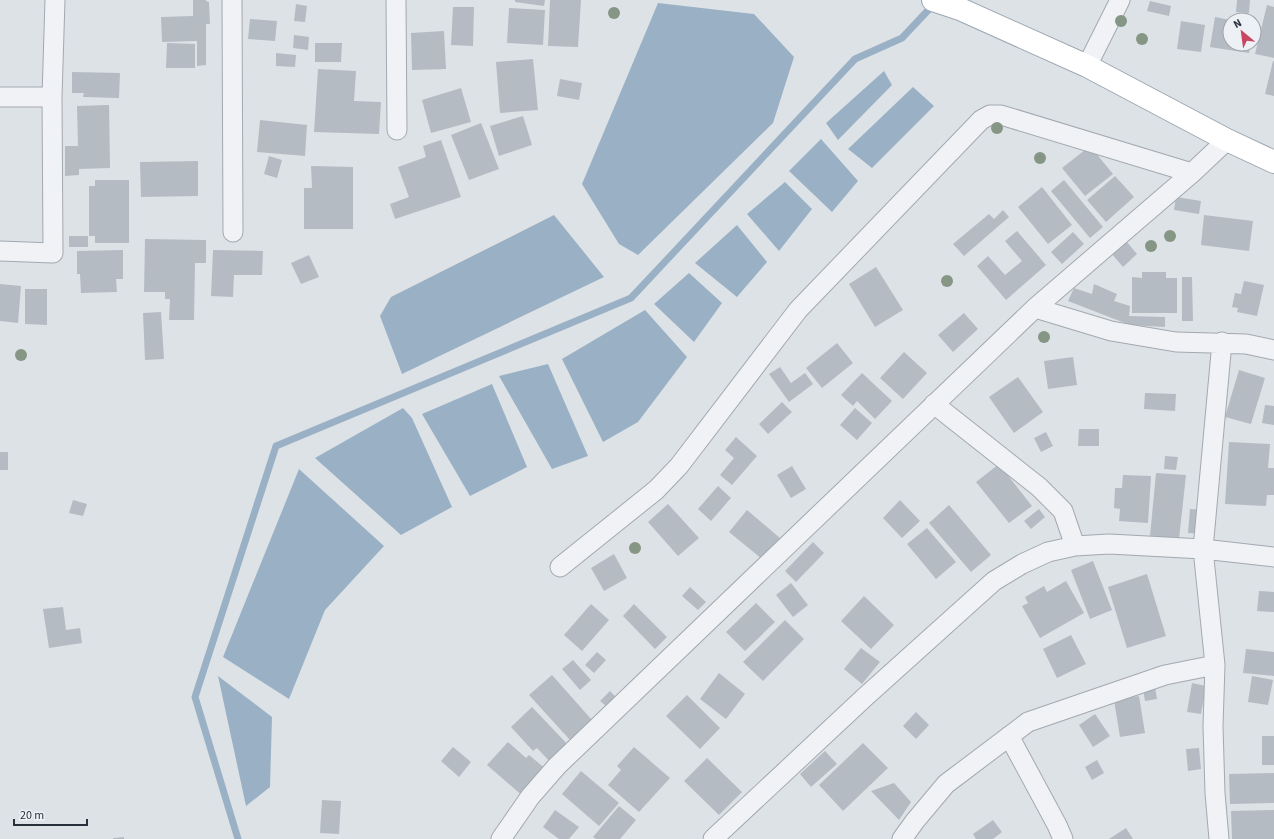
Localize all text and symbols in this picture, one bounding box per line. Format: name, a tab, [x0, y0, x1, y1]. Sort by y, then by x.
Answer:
north arrow	[1222, 12, 1262, 52]
text: N	[1231, 15, 1244, 32]
scale bar	[14, 801, 87, 827]
text: 20 m	[20, 807, 44, 824]

